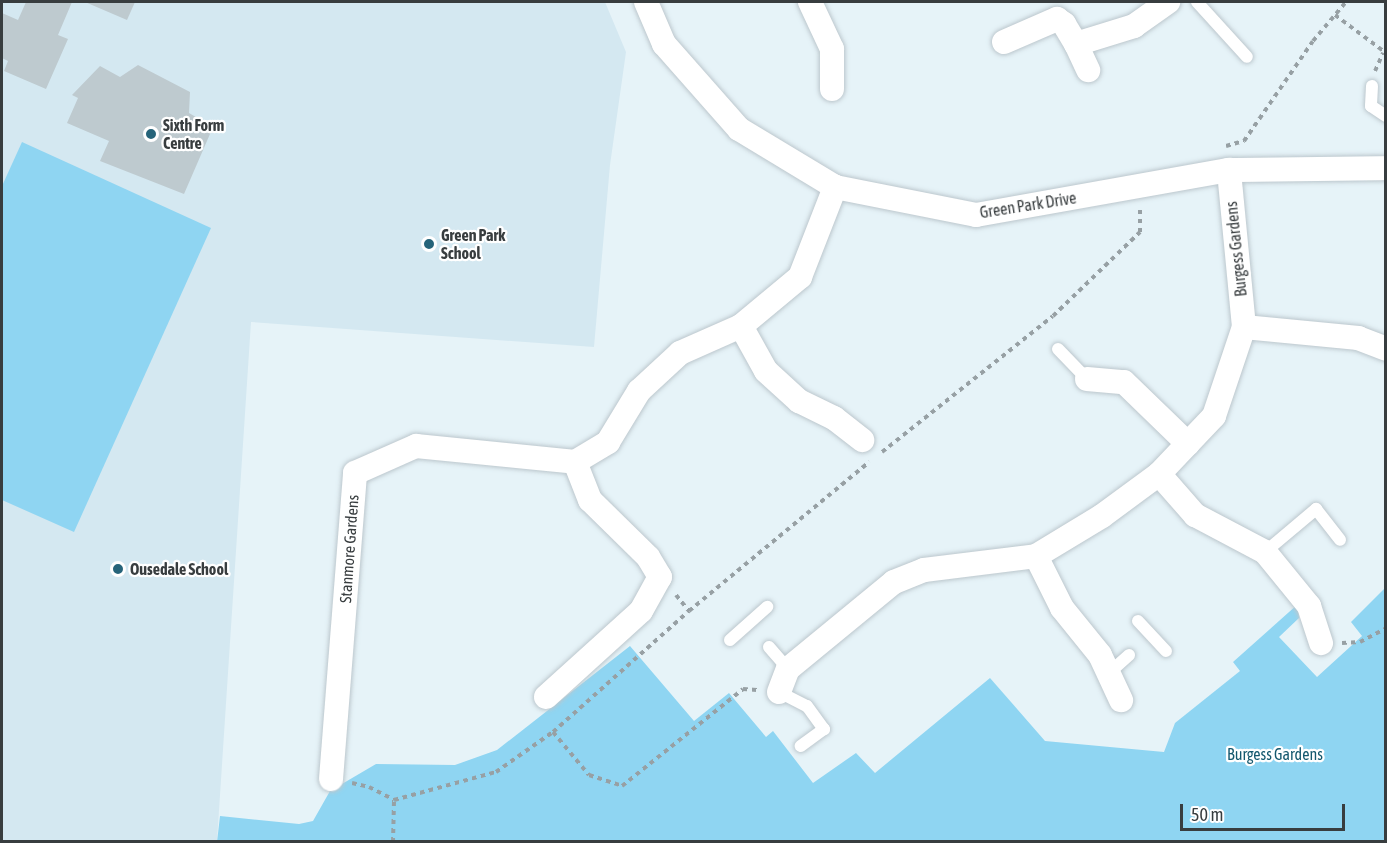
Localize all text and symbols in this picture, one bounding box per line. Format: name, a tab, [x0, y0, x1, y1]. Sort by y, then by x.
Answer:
place label: Sixth Form Centre	[163, 115, 224, 153]
marker: Sixth Form Centre	[144, 127, 158, 141]
street label: Green Park Drive	[978, 188, 1078, 222]
street label: Burgess Gardens	[1221, 200, 1251, 298]
place label: Green Park School	[441, 225, 505, 263]
marker: Green Park School	[422, 237, 436, 251]
street label: Stanmore Gardens	[336, 494, 362, 604]
place label: Ousedale School	[130, 559, 228, 579]
marker: Ousedale School	[111, 562, 125, 576]
park label: Burgess Gardens	[1227, 744, 1323, 764]
scale bar	[1183, 792, 1348, 830]
text: 50 m	[1191, 804, 1223, 825]

